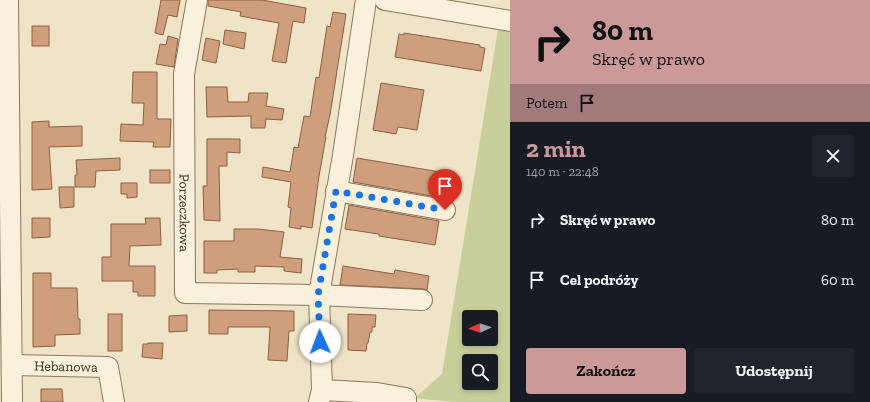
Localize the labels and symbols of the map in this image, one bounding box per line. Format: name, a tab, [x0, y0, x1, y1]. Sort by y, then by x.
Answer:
pin	[428, 169, 462, 210]
street label: Porzeczkowa	[175, 174, 193, 252]
north arrow	[462, 310, 498, 346]
position arrow	[299, 321, 341, 363]
street label: Hebanowa	[34, 357, 98, 376]

